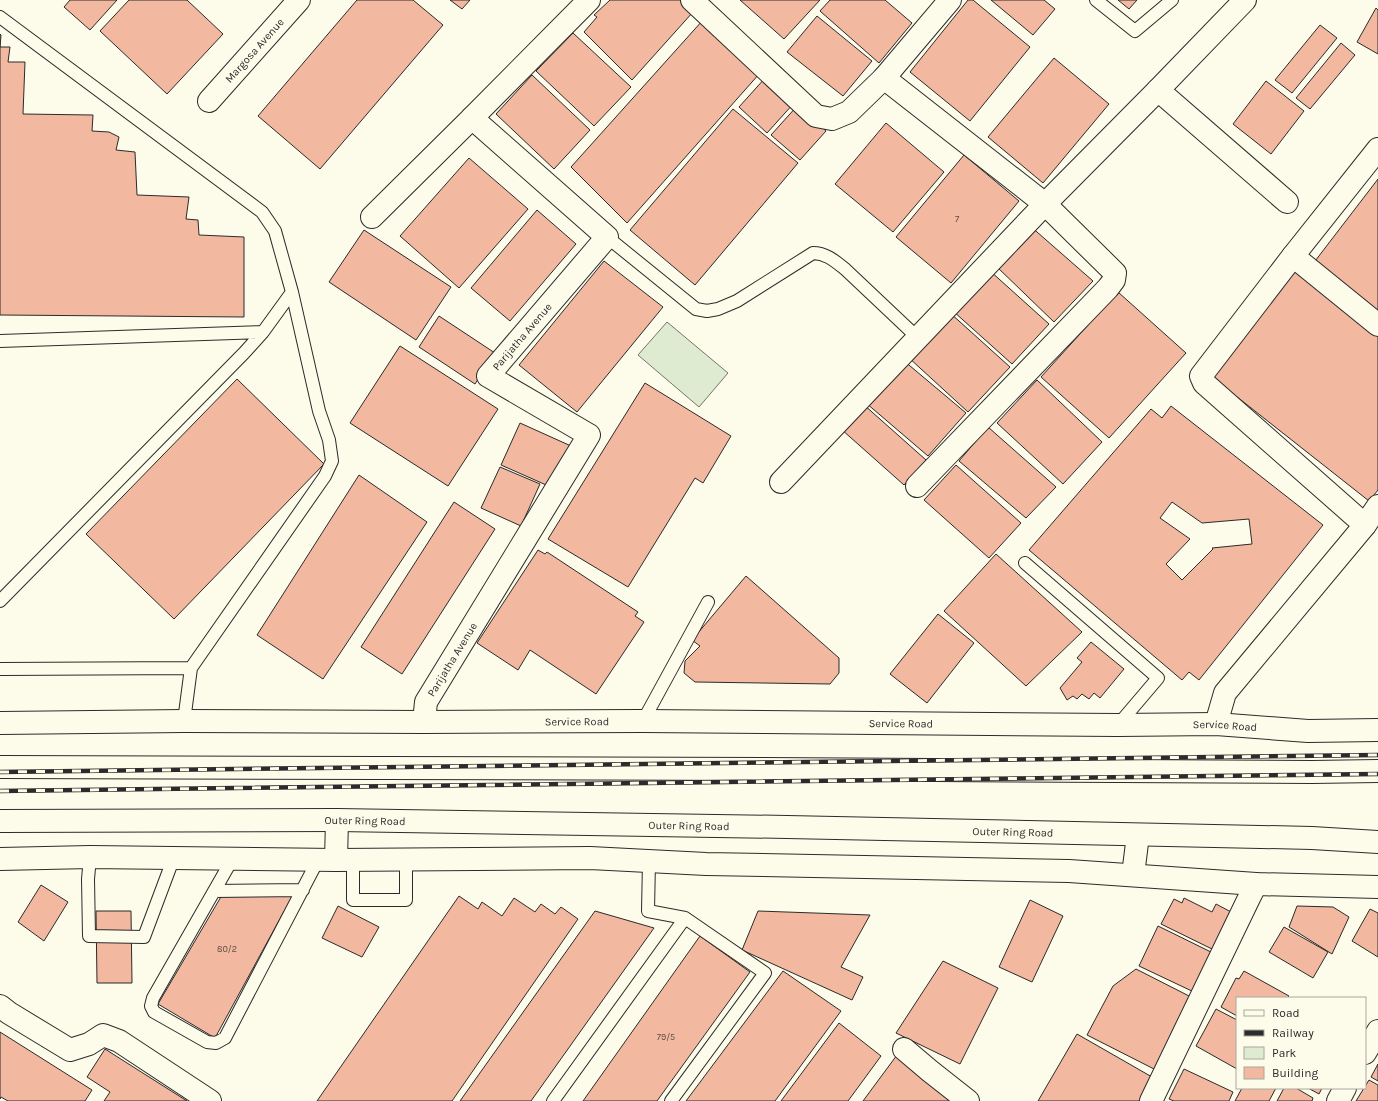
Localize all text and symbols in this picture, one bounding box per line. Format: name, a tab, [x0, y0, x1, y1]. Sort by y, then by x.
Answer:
street label: Margosa Avenue	[222, 15, 287, 86]
house number: 7	[955, 214, 960, 224]
street label: Parijatha Avenue	[490, 300, 555, 373]
street label: Parijatha Avenue	[425, 620, 480, 699]
street label: Service Road	[545, 715, 609, 728]
street label: Service Road	[869, 717, 933, 730]
street label: Service Road	[1193, 718, 1258, 734]
street label: Outer Ring Road	[324, 814, 406, 828]
street label: Outer Ring Road	[648, 819, 730, 833]
street label: Outer Ring Road	[972, 825, 1054, 840]
house number: 80/2	[217, 944, 237, 954]
legend	[1236, 997, 1366, 1089]
text: Road	[1272, 1006, 1300, 1020]
text: Railway	[1272, 1026, 1314, 1040]
house number: 79/5	[657, 1032, 675, 1042]
text: Park	[1272, 1046, 1297, 1060]
text: Building	[1272, 1066, 1319, 1080]

